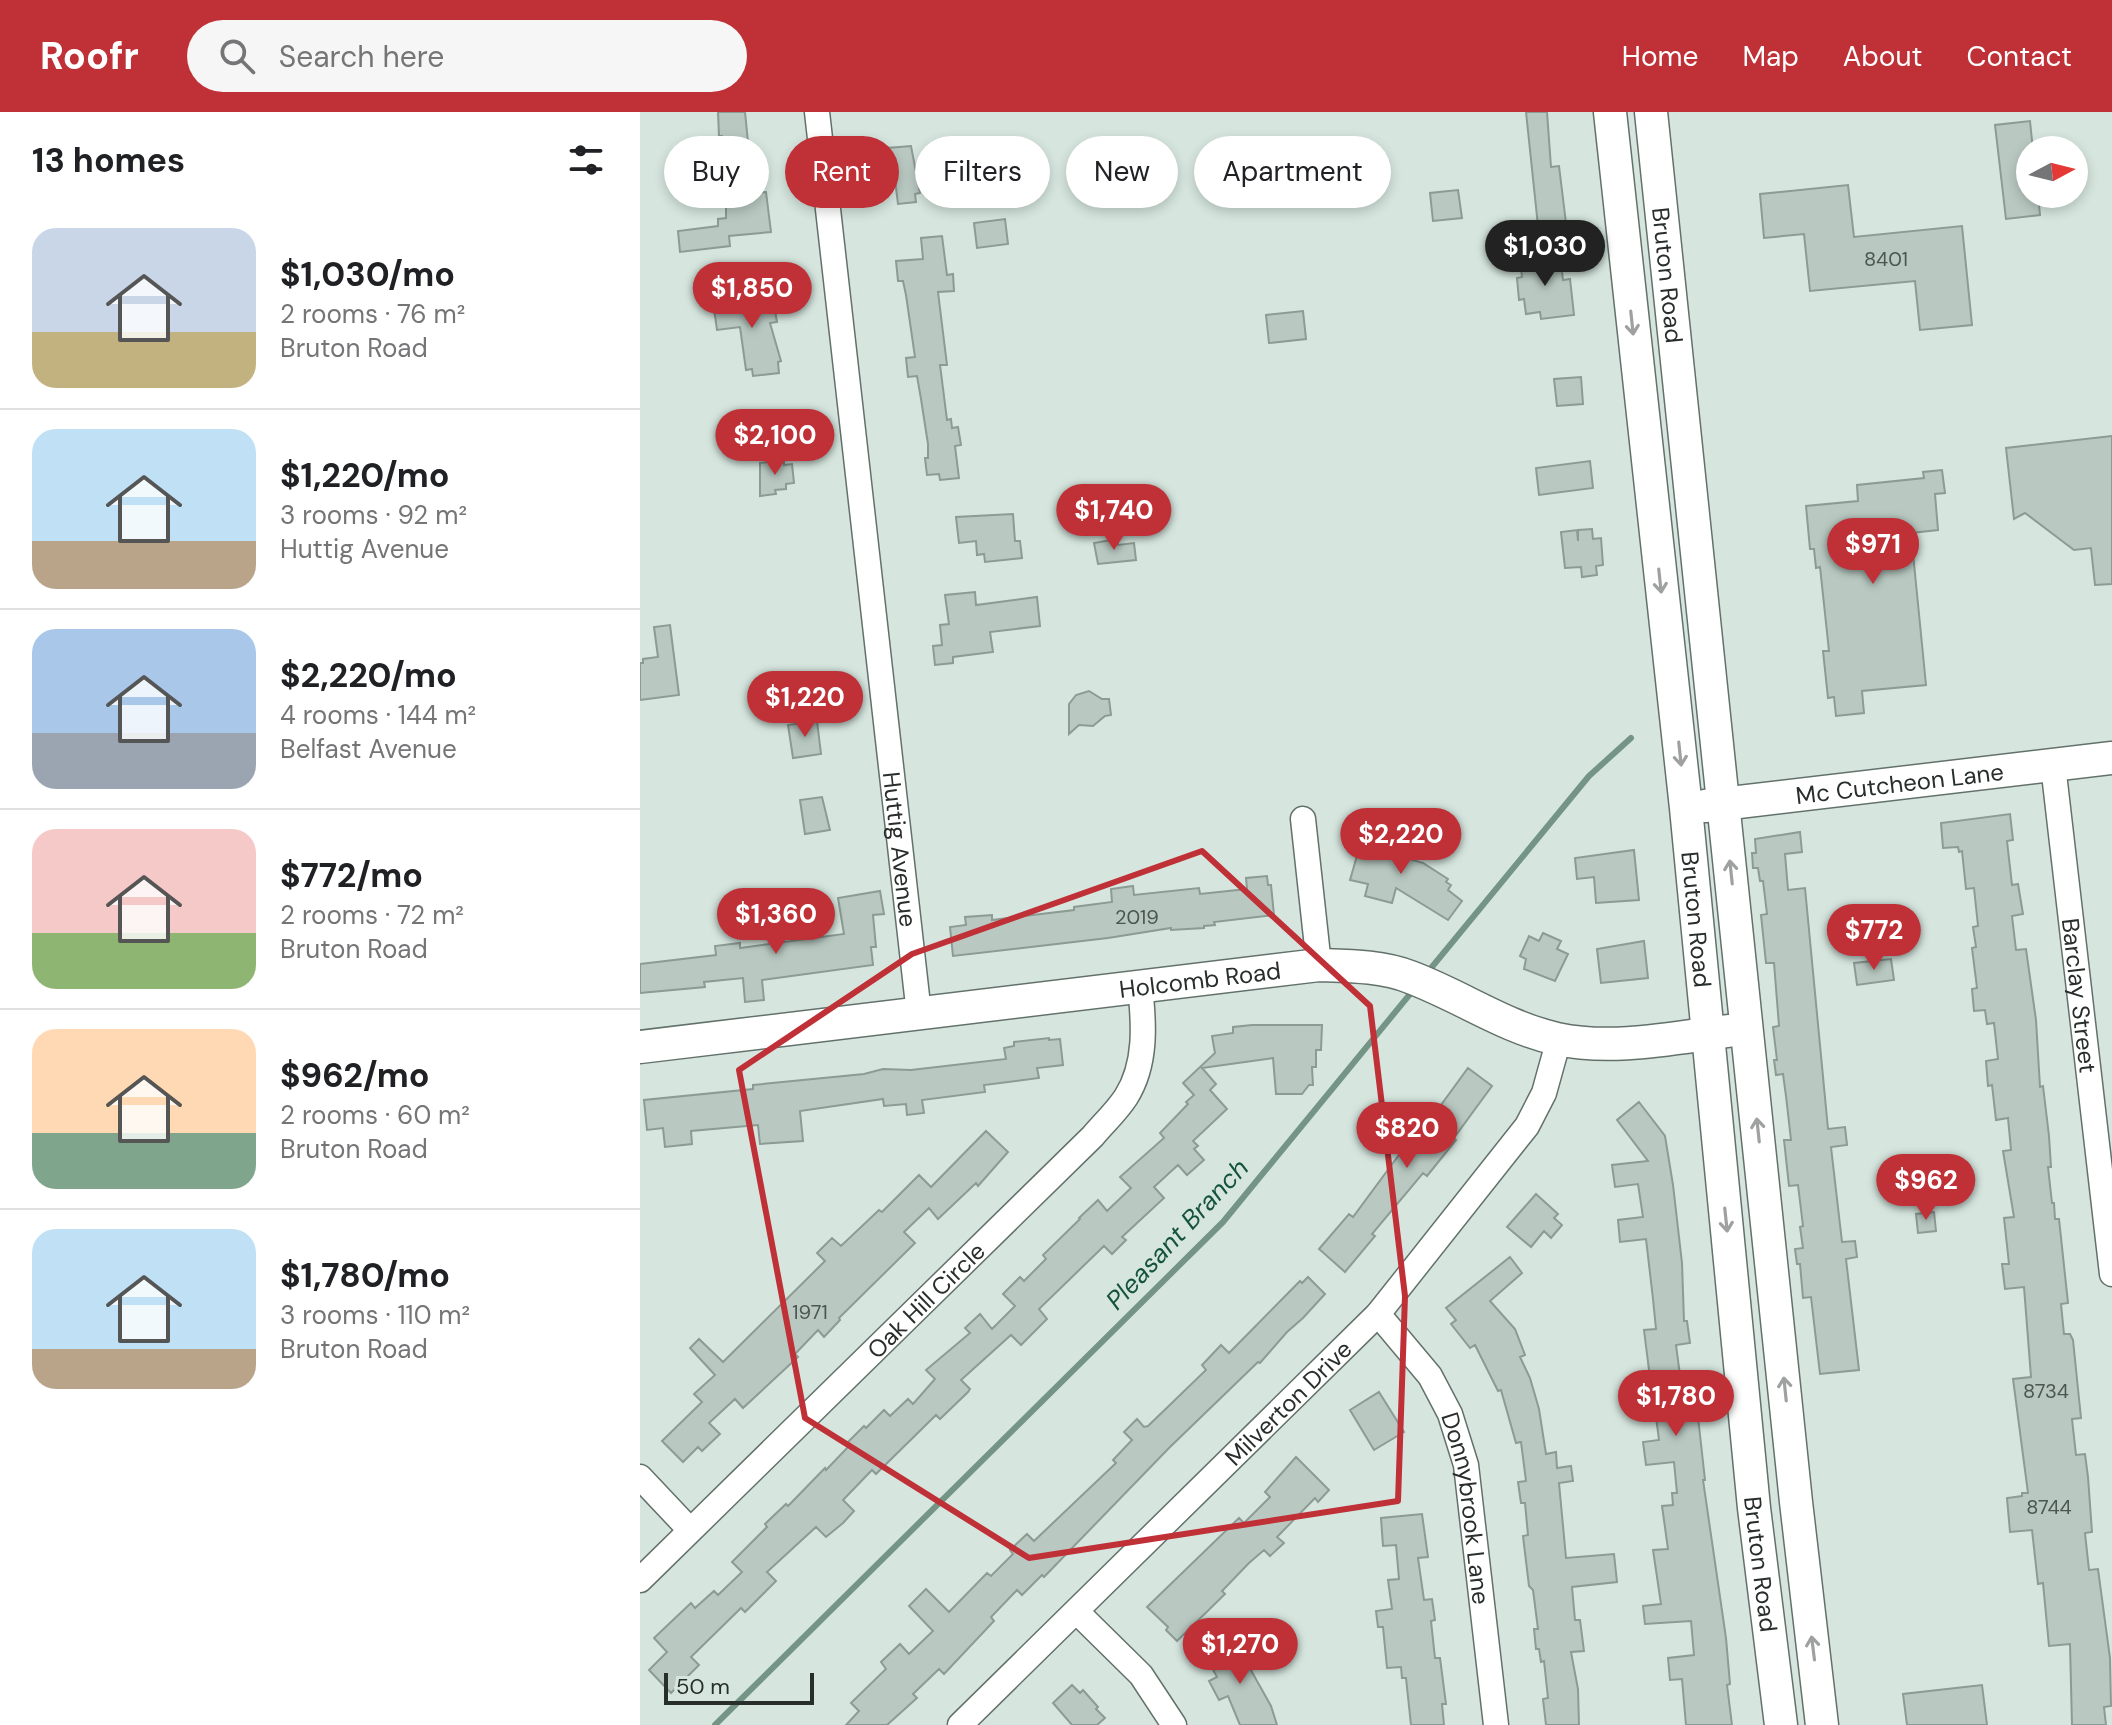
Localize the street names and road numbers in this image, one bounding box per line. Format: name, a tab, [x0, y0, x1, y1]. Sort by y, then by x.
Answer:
street label: Bruton Road	[1646, 206, 1691, 345]
street label: Mc Cutcheon Lane	[1794, 755, 2005, 811]
street label: Huttig Avenue	[876, 770, 925, 929]
street label: Bruton Road	[1675, 850, 1719, 989]
street label: Barclay Street	[2055, 916, 2104, 1075]
street label: Holcomb Road	[1117, 954, 1283, 1005]
street label: Oak Hill Circle	[860, 1235, 991, 1365]
street label: Milverton Drive	[1218, 1333, 1358, 1472]
street label: Donnybrook Lane	[1435, 1408, 1497, 1606]
street label: Bruton Road	[1737, 1495, 1785, 1634]

